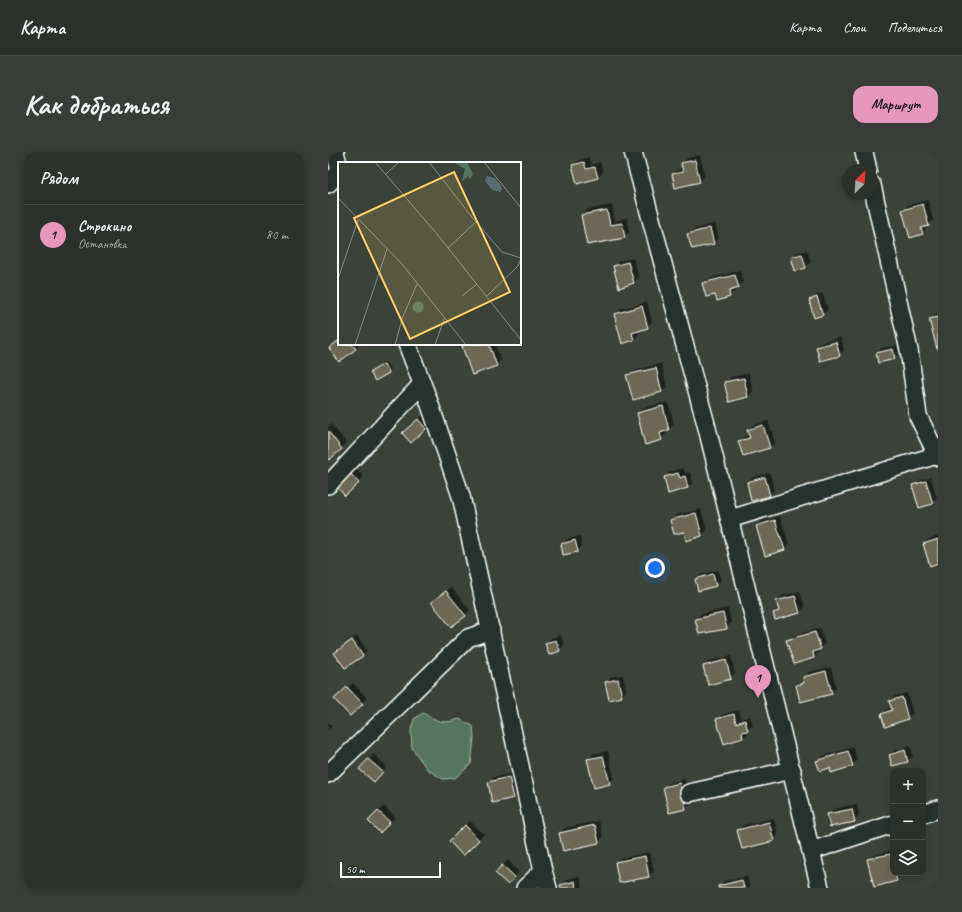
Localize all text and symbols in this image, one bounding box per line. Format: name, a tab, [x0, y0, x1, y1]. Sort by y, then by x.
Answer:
text: Карта	[20, 16, 65, 40]
text: Карта	[789, 19, 821, 36]
text: Слои	[843, 19, 866, 36]
text: Поделиться	[888, 19, 942, 36]
button: Маршрут	[853, 86, 938, 123]
text: Как добраться	[24, 87, 169, 122]
inset map	[338, 162, 521, 345]
north arrow	[842, 164, 878, 200]
text: Рядом	[40, 168, 78, 189]
text: Строкино	[78, 217, 131, 236]
text: 1	[50, 227, 56, 243]
text: 80 m	[266, 227, 288, 243]
text: Остановка	[78, 236, 127, 252]
your location	[645, 558, 665, 578]
pin: 1	[745, 665, 771, 698]
map controls	[890, 768, 926, 876]
button: +	[890, 768, 926, 804]
button: −	[890, 804, 926, 840]
button: layers	[890, 840, 926, 876]
scale bar	[340, 860, 441, 879]
text: 50 m	[346, 862, 365, 876]

